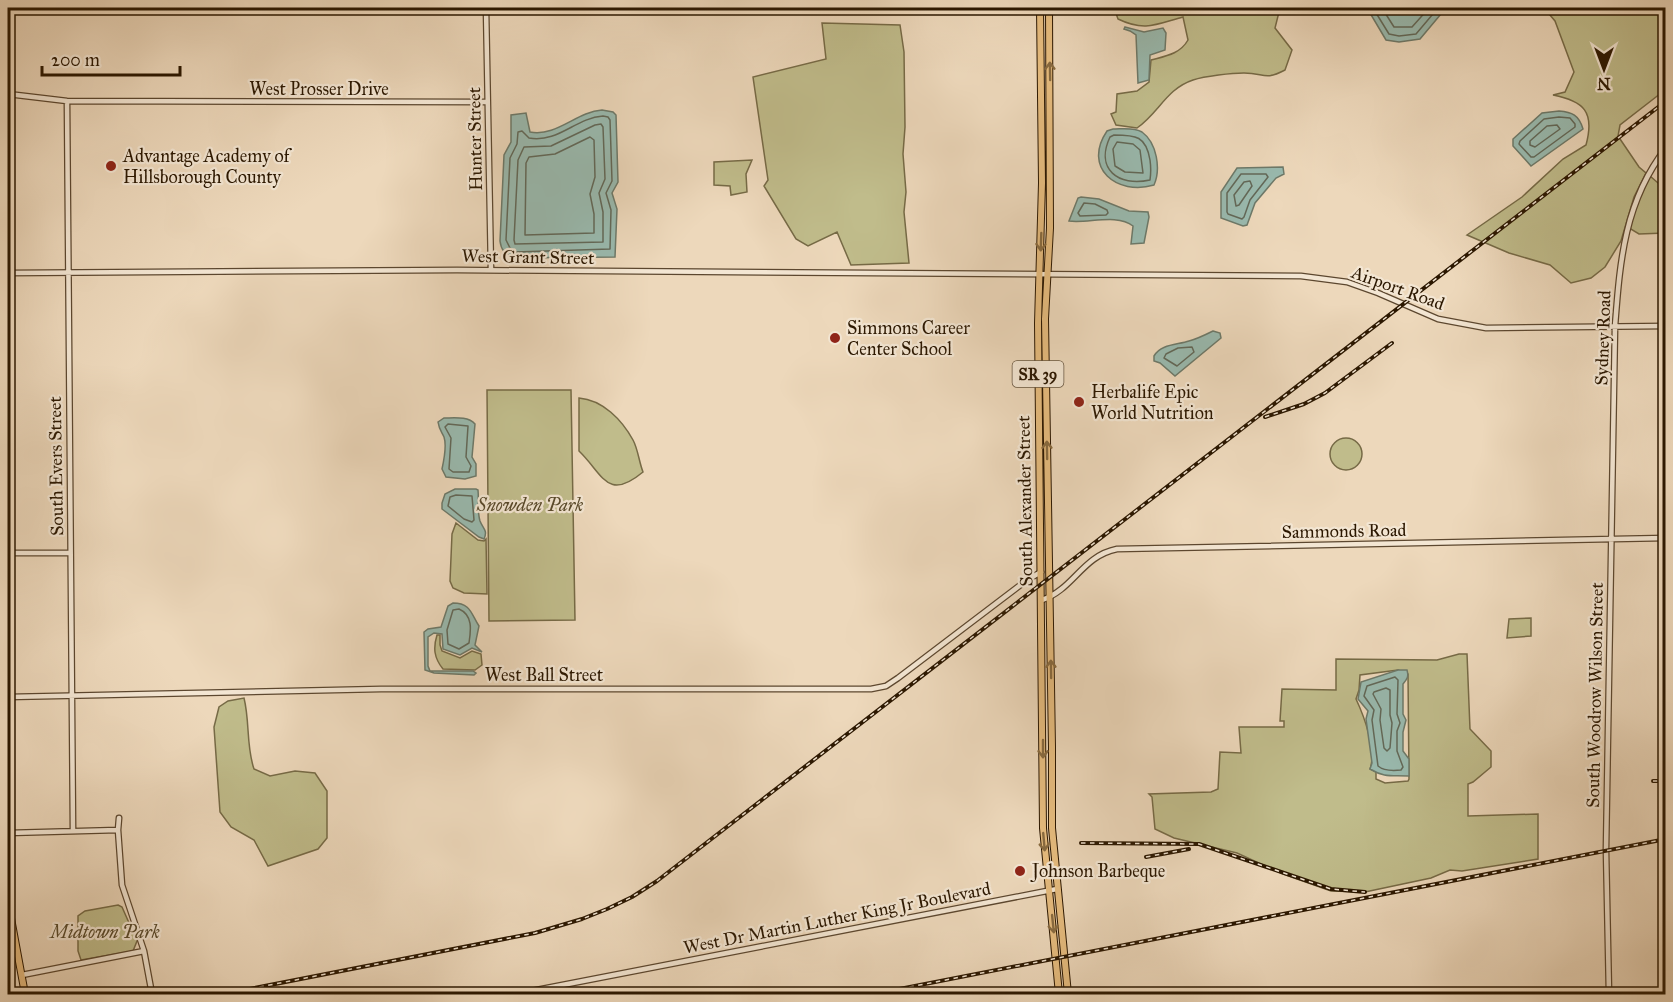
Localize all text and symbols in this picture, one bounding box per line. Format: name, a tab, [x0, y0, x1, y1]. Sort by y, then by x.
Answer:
scale bar	[42, 39, 180, 77]
north arrow	[1574, 39, 1634, 99]
text: 200 m	[51, 49, 100, 71]
one-way arrow	[1044, 61, 1055, 81]
text: N	[1597, 74, 1611, 93]
street label: West Prosser Drive	[249, 78, 389, 100]
street label: Hunter Street	[463, 86, 487, 191]
place label: Advantage Academy of Hillsborough County	[122, 145, 293, 189]
marker: Advantage Academy of Hillsborough County	[104, 159, 118, 173]
one-way arrow	[1035, 231, 1047, 251]
street label: West Grant Street	[461, 245, 595, 269]
street label: Airport Road	[1348, 261, 1447, 315]
street label: Sydney Road	[1590, 290, 1616, 386]
place label: Simmons Career Center School	[847, 317, 970, 360]
marker: Simmons Career Center School	[828, 331, 842, 345]
road number: SR 39	[1012, 361, 1064, 387]
place label: Herbalife Epic World Nutrition	[1091, 381, 1214, 424]
street label: South Evers Street	[44, 395, 68, 536]
marker: Herbalife Epic World Nutrition	[1072, 395, 1086, 409]
street label: South Alexander Street	[1012, 415, 1037, 587]
one-way arrow	[1041, 440, 1053, 460]
park label: Snowden Park	[476, 494, 583, 516]
street label: Sammonds Road	[1281, 519, 1407, 543]
street label: South Woodrow Wilson Street	[1582, 581, 1608, 808]
one-way arrow	[1045, 659, 1057, 679]
street label: West Ball Street	[485, 664, 604, 686]
one-way arrow	[1037, 738, 1049, 758]
one-way arrow	[1039, 832, 1050, 851]
place label: Johnson Barbeque	[1030, 860, 1165, 883]
marker: Johnson Barbeque	[1013, 864, 1027, 878]
street label: West Dr Martin Luther King Jr Boulevard	[681, 877, 993, 960]
one-way arrow	[1048, 914, 1059, 934]
park label: Midtown Park	[48, 921, 160, 943]

